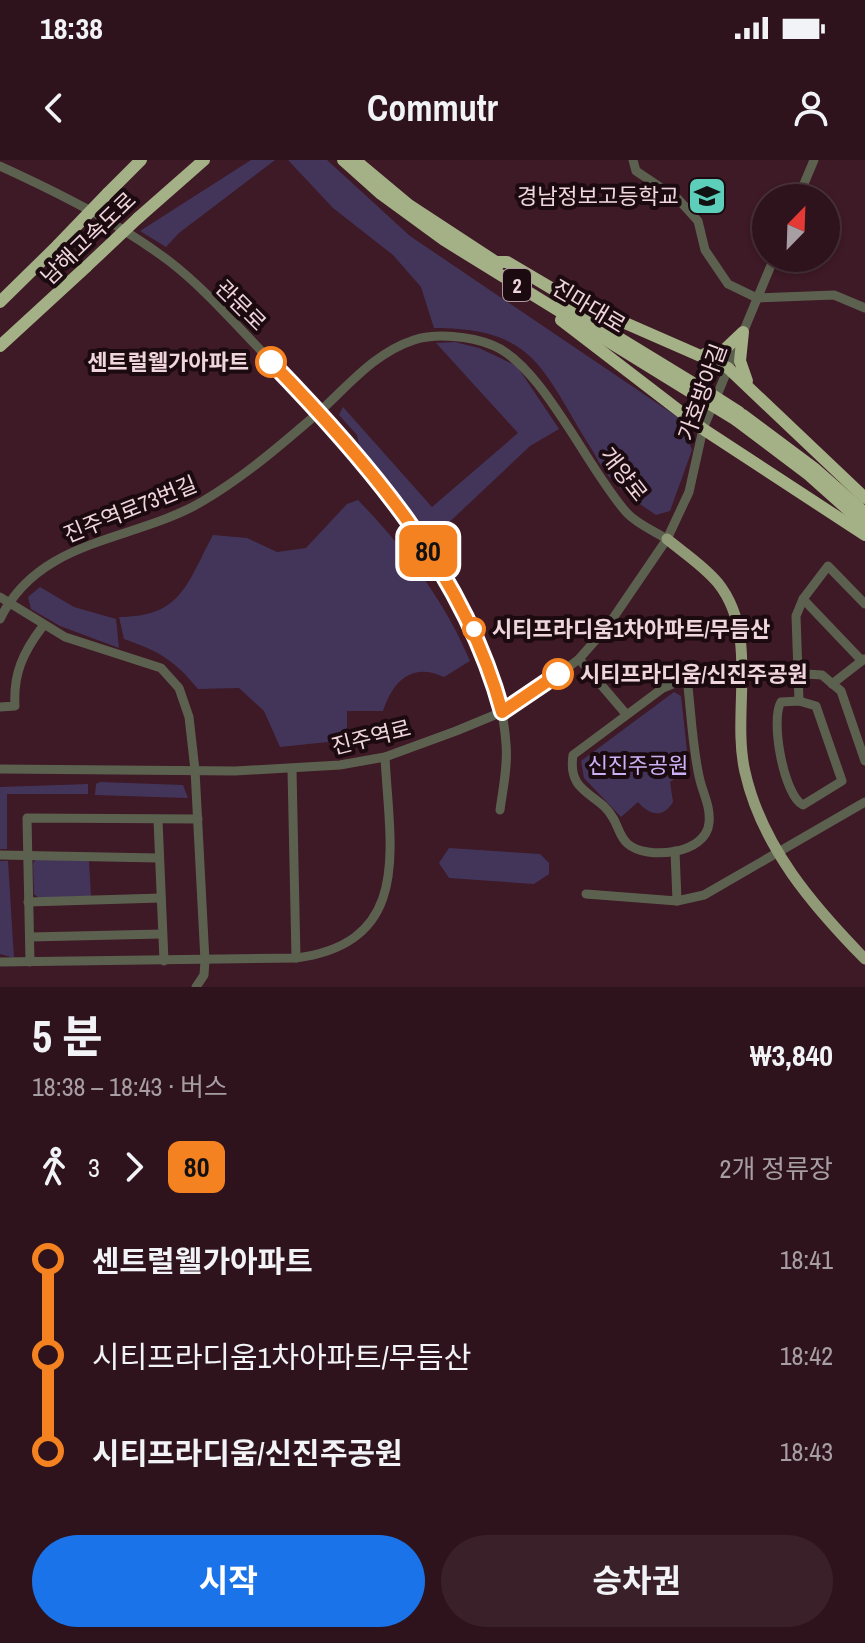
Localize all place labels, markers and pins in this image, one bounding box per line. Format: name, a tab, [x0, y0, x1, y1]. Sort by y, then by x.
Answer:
school or university icon: 경남정보고등학교	[686, 175, 728, 217]
place label: 경남정보고등학교	[517, 181, 679, 211]
place label: 센트럴웰가아파트	[87, 347, 249, 377]
marker: 센트럴웰가아파트	[256, 347, 286, 377]
place label: 시티프라디움1차아파트/무듬산	[492, 614, 770, 644]
marker: 시티프라디움1차아파트/무듬산	[463, 618, 485, 640]
marker: 시티프라디움/신진주공원	[543, 659, 573, 689]
place label: 시티프라디움/신진주공원	[580, 659, 808, 689]

